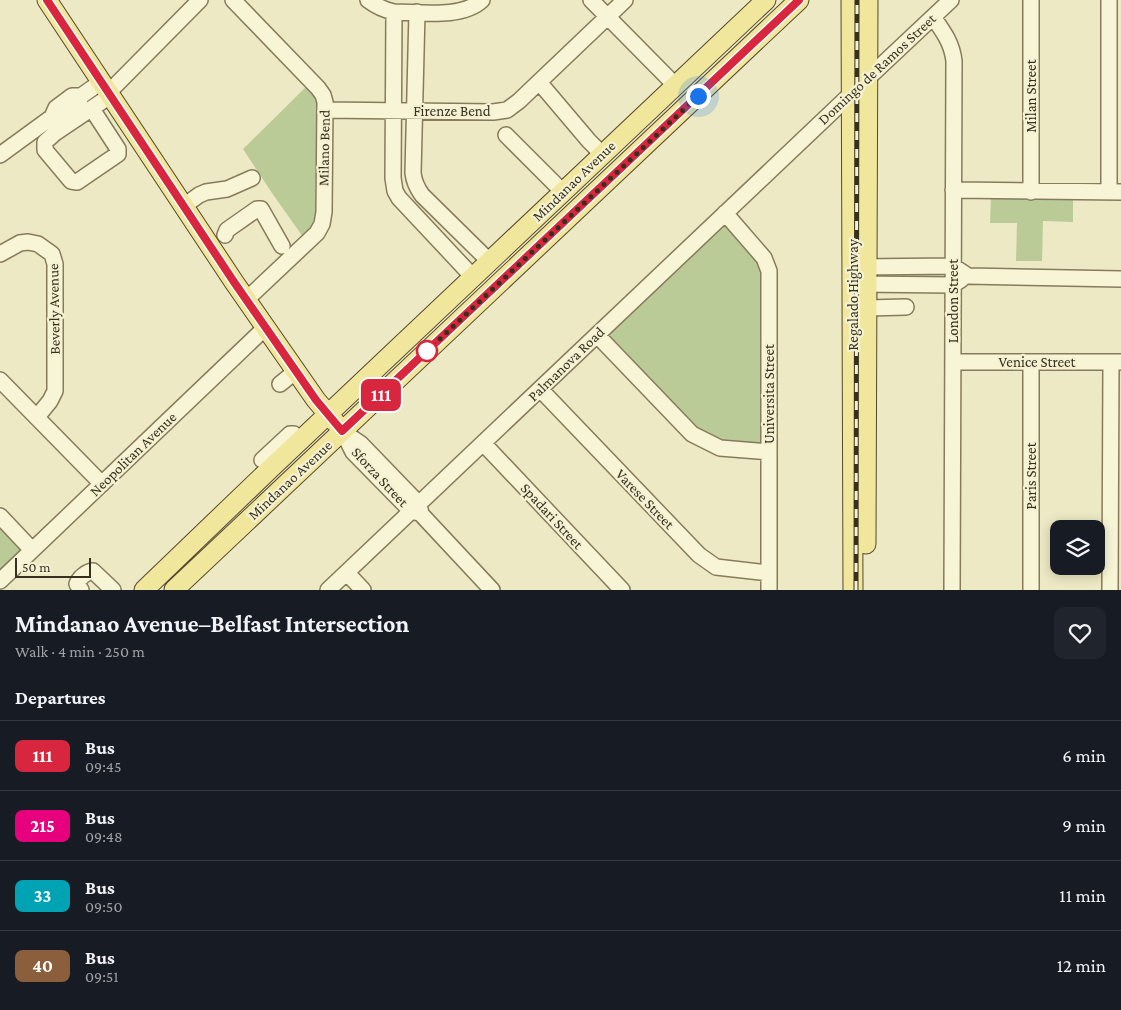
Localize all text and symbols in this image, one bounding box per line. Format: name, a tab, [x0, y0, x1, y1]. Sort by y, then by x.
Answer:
street label: Domingo de Ramos Street	[815, 10, 940, 128]
street label: Milan Street	[1023, 58, 1039, 133]
your location	[686, 84, 711, 109]
street label: Firenze Bend	[413, 103, 491, 119]
street label: Milano Bend	[315, 110, 333, 186]
street label: Mindanao Avenue	[529, 137, 619, 225]
street label: Regalado Highway	[845, 239, 862, 351]
street label: London Street	[945, 258, 961, 343]
street label: Beverly Avenue	[45, 263, 64, 355]
street label: Palmanova Road	[525, 324, 607, 404]
unlabelled marker	[416, 340, 438, 362]
street label: Universita Street	[761, 343, 777, 444]
street label: Venice Street	[998, 354, 1077, 370]
line badge: 111	[352, 379, 410, 411]
text: 111	[371, 385, 391, 405]
street label: Neopolitan Avenue	[86, 408, 180, 500]
street label: Mindanao Avenue	[245, 437, 336, 523]
street label: Paris Street	[1023, 441, 1039, 510]
street label: Sforza Street	[348, 444, 412, 511]
street label: Varese Street	[613, 466, 678, 533]
street label: Spadari Street	[517, 480, 587, 554]
map controls	[1050, 520, 1105, 575]
button: layers	[1050, 520, 1105, 575]
scale bar	[15, 555, 91, 578]
text: 50 m	[22, 559, 50, 575]
button: heart	[1054, 607, 1106, 659]
text: Mindanao Avenue–Belfast Intersection	[15, 610, 409, 637]
text: Walk · 4 min · 250 m	[15, 643, 145, 660]
text: Departures	[15, 687, 106, 708]
text: Bus	[85, 737, 115, 758]
text: 6 min	[1062, 745, 1106, 766]
text: 111	[32, 746, 53, 766]
text: 09:45	[85, 758, 121, 775]
text: Bus	[85, 807, 115, 828]
text: 9 min	[1062, 815, 1106, 836]
text: 215	[30, 816, 55, 836]
text: 09:48	[85, 828, 123, 845]
text: Bus	[85, 877, 115, 898]
text: 11 min	[1059, 885, 1106, 906]
text: 33	[34, 886, 51, 906]
text: 09:50	[85, 898, 122, 915]
text: Bus	[85, 947, 115, 968]
text: 12 min	[1057, 955, 1106, 976]
text: 40	[32, 956, 53, 976]
text: 09:51	[85, 968, 119, 985]

